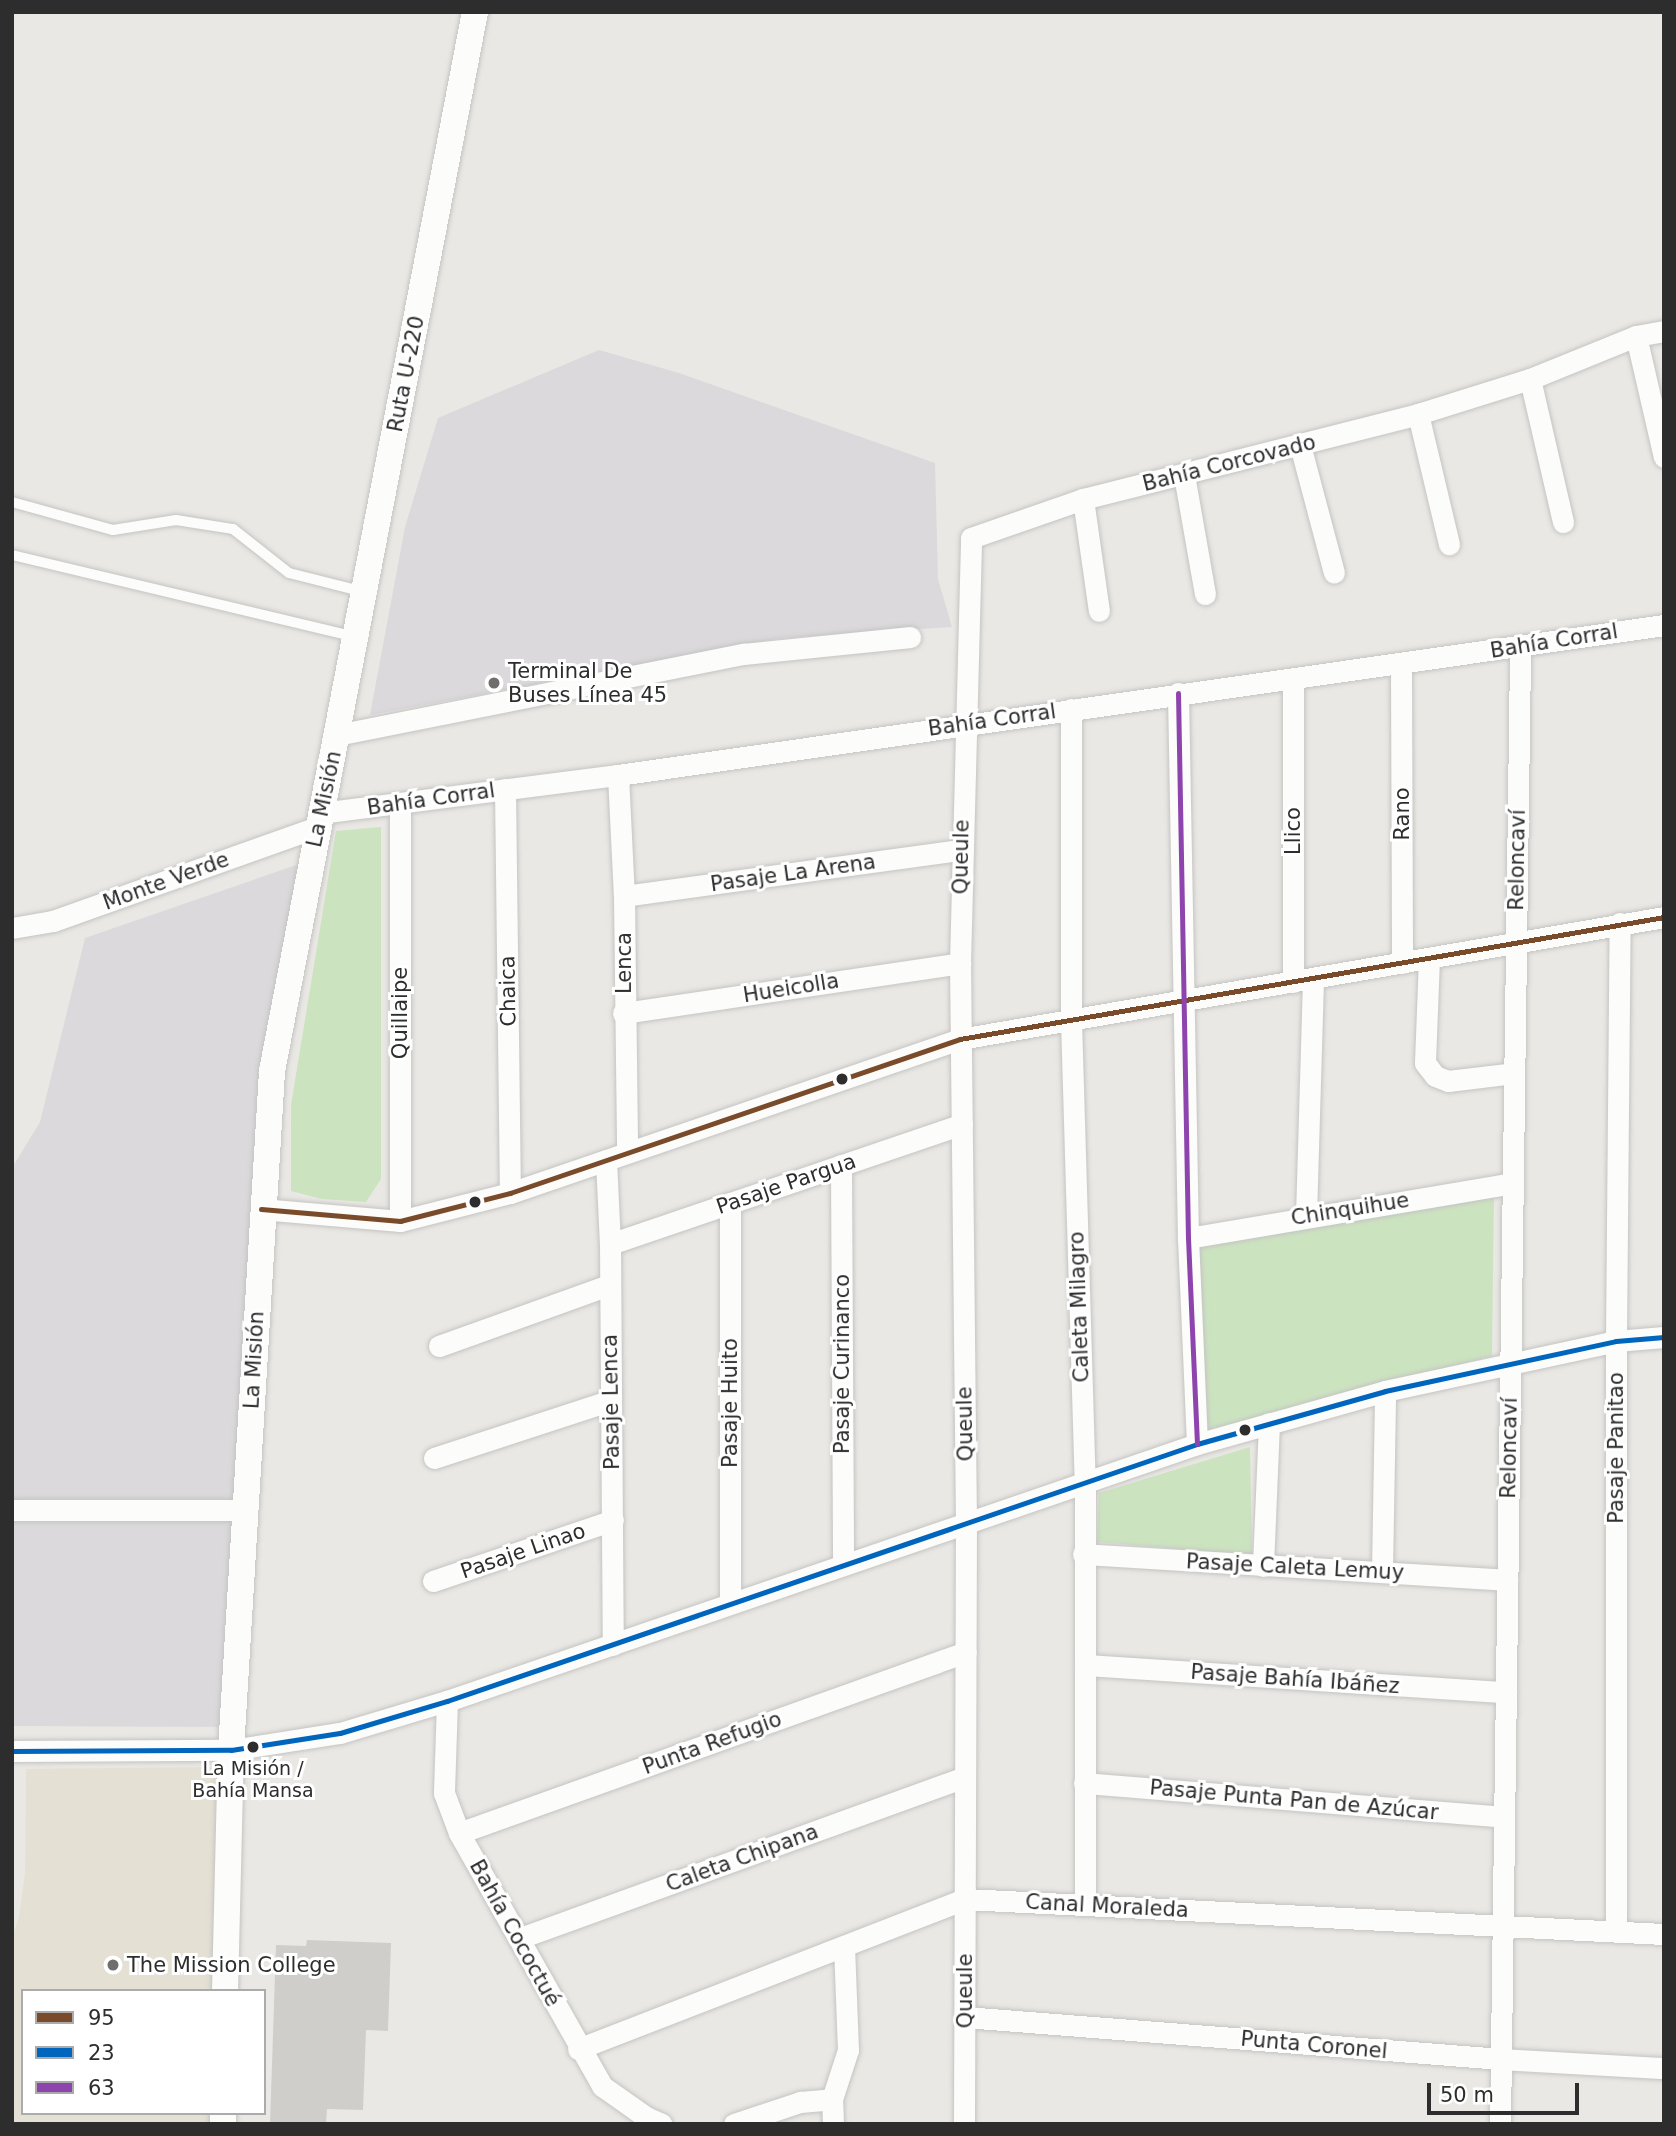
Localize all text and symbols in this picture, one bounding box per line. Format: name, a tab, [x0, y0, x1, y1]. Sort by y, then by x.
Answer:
street label: Ruta U-220	[382, 314, 430, 434]
street label: Bahía Corcovado	[1140, 429, 1318, 497]
street label: Bahía Corral	[1488, 618, 1620, 664]
place label: Terminal De Buses Línea 45	[508, 658, 667, 708]
marker: Terminal De Buses Línea 45	[486, 675, 502, 691]
street label: Bahía Corral	[926, 699, 1058, 741]
street label: La Misión	[301, 748, 347, 850]
street label: Bahía Corral	[365, 778, 497, 820]
street label: Rano	[1389, 787, 1415, 841]
street label: Llico	[1280, 807, 1306, 855]
street label: Reloncaví	[1504, 809, 1530, 911]
street label: Queule	[948, 819, 974, 895]
street label: Monte Verde	[100, 847, 232, 915]
street label: Pasaje La Arena	[709, 849, 877, 897]
street label: Lenca	[611, 932, 637, 994]
street label: Chaica	[495, 955, 521, 1027]
street label: Quillaipe	[387, 967, 413, 1059]
street label: Hueicolla	[741, 968, 841, 1008]
unlabelled marker	[835, 1072, 849, 1086]
street label: Pasaje Pargua	[713, 1148, 859, 1220]
street label: Chinquihue	[1289, 1187, 1411, 1231]
unlabelled marker	[468, 1195, 482, 1209]
street label: Caleta Milagro	[1064, 1231, 1094, 1383]
street label: Pasaje Curinanco	[829, 1274, 855, 1454]
street label: La Misión	[239, 1310, 269, 1410]
street label: Pasaje Lenca	[597, 1334, 625, 1470]
street label: Pasaje Huito	[717, 1338, 743, 1468]
street label: Pasaje Panitao	[1603, 1372, 1629, 1524]
street label: Queule	[952, 1386, 978, 1462]
street label: Reloncaví	[1496, 1397, 1522, 1499]
unlabelled marker	[1238, 1423, 1252, 1437]
street label: Pasaje Linao	[457, 1518, 589, 1584]
street label: Pasaje Caleta Lemuy	[1185, 1549, 1405, 1585]
street label: Pasaje Bahía Ibáñez	[1190, 1659, 1400, 1699]
street label: Punta Refugio	[639, 1706, 785, 1780]
marker: La Misión / Bahía Mansa	[246, 1740, 260, 1754]
place label: La Misión / Bahía Mansa	[192, 1758, 314, 1802]
street label: Pasaje Punta Pan de Azúcar	[1149, 1775, 1439, 1825]
street label: Caleta Chipana	[662, 1819, 822, 1897]
street label: Bahía Cococtué	[464, 1855, 566, 2011]
street label: Canal Moraleda	[1025, 1889, 1189, 1923]
place label: The Mission College	[127, 1952, 336, 1978]
street label: Queule	[952, 1954, 978, 2028]
marker: The Mission College	[105, 1957, 121, 1973]
legend	[21, 1989, 266, 2115]
text: 95	[88, 2006, 115, 2030]
street label: Punta Coronel	[1240, 2026, 1388, 2064]
text: 23	[88, 2041, 115, 2065]
scale bar	[1431, 2070, 1583, 2114]
text: 63	[88, 2076, 115, 2100]
text: 50 m	[1440, 2083, 1494, 2107]

